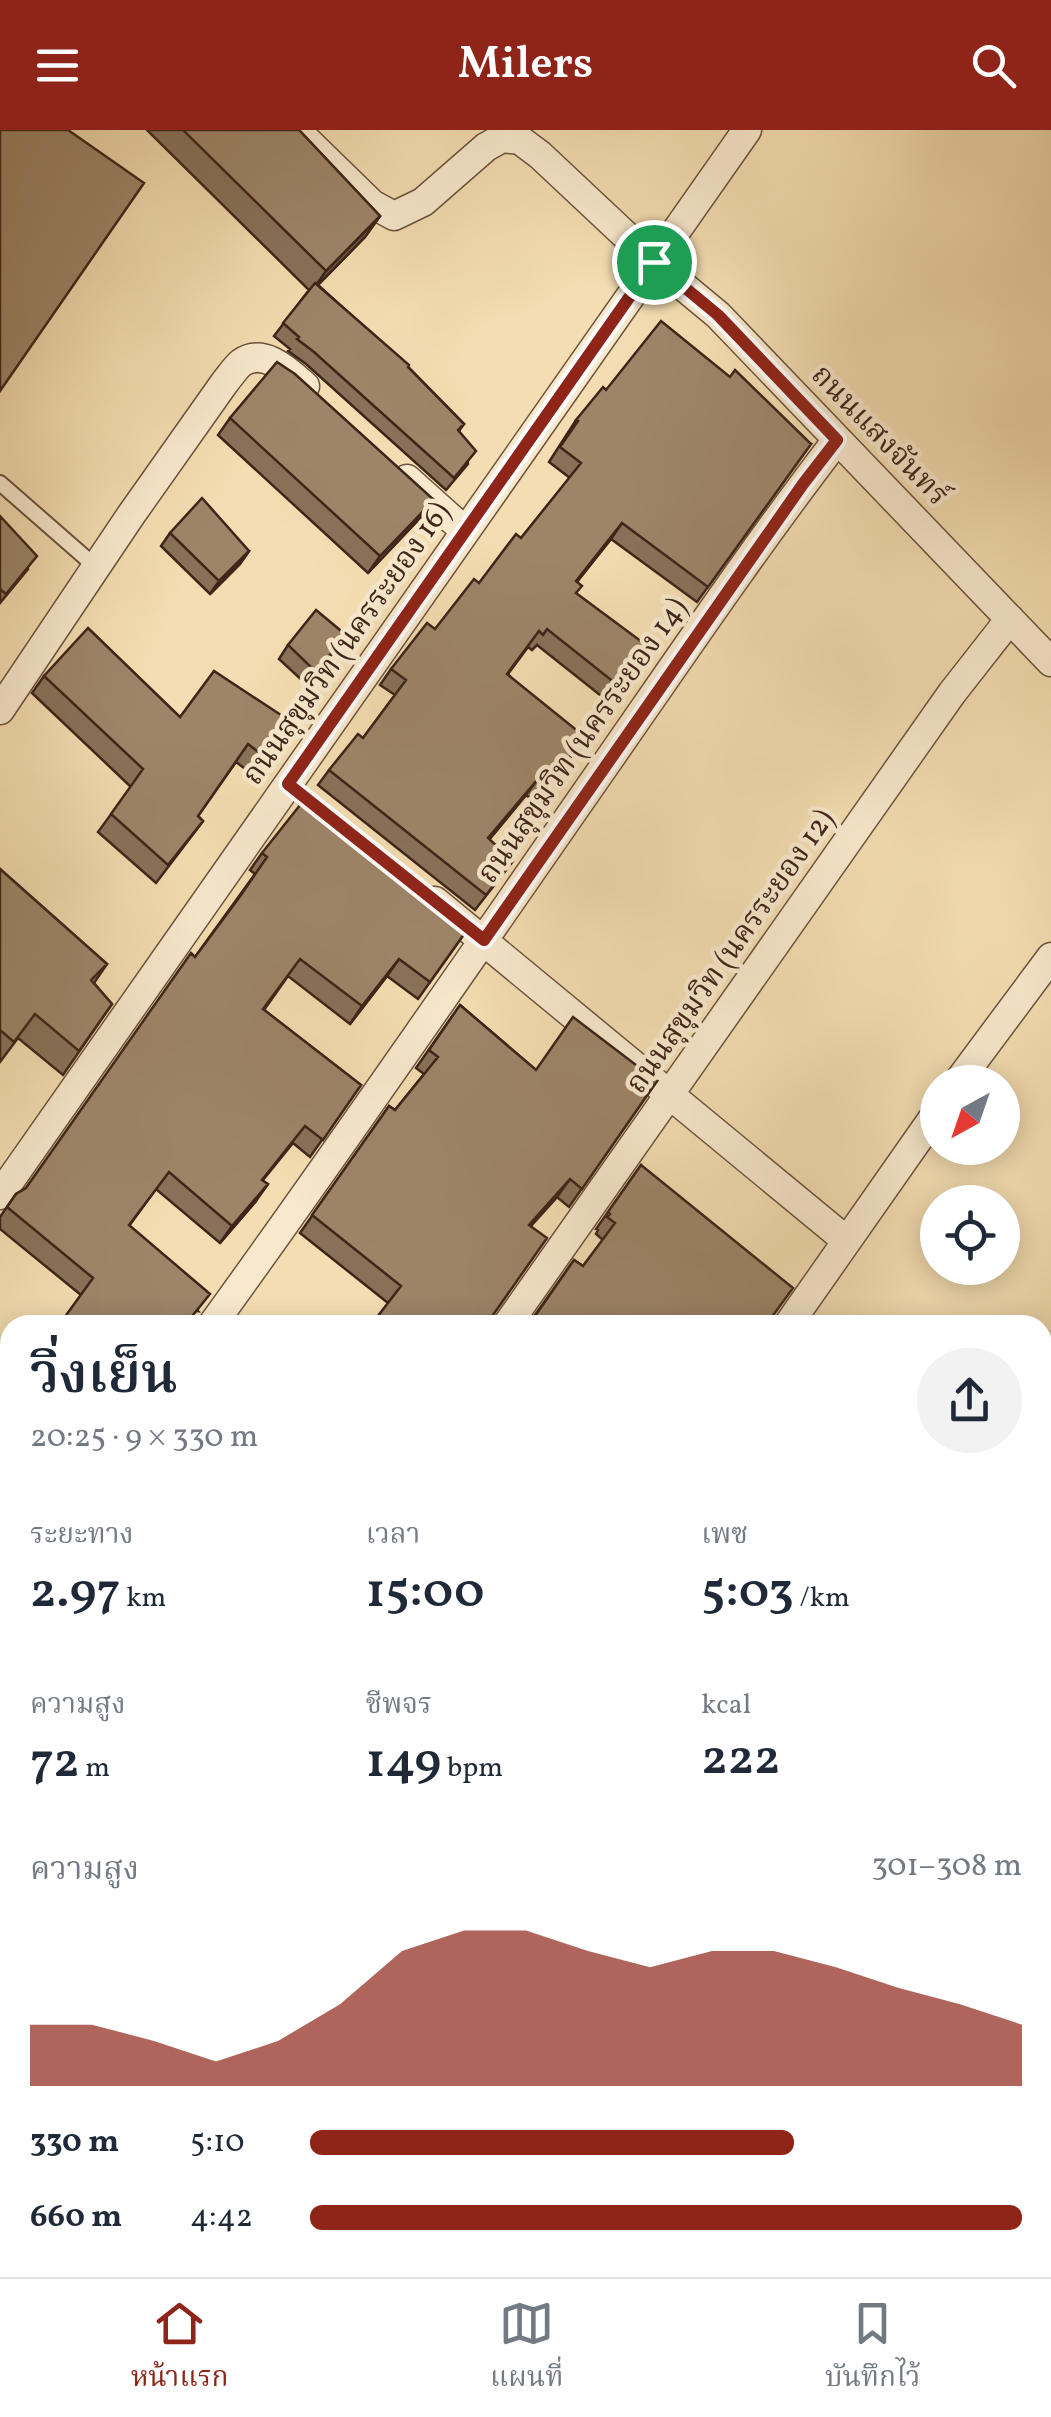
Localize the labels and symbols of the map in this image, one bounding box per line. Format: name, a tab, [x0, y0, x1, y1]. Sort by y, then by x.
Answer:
pin	[612, 220, 697, 305]
street label: ถนนแสงจันทร์	[801, 356, 958, 517]
street label: ถนนสุขุมวิท (นครระยอง 16)	[233, 494, 461, 794]
street label: ถนนสุขุมวิท (นครระยอง 14)	[468, 590, 698, 892]
street label: ถนนสุขุมวิท (นครระยอง 12)	[617, 801, 845, 1103]
north arrow	[920, 1065, 1020, 1165]

